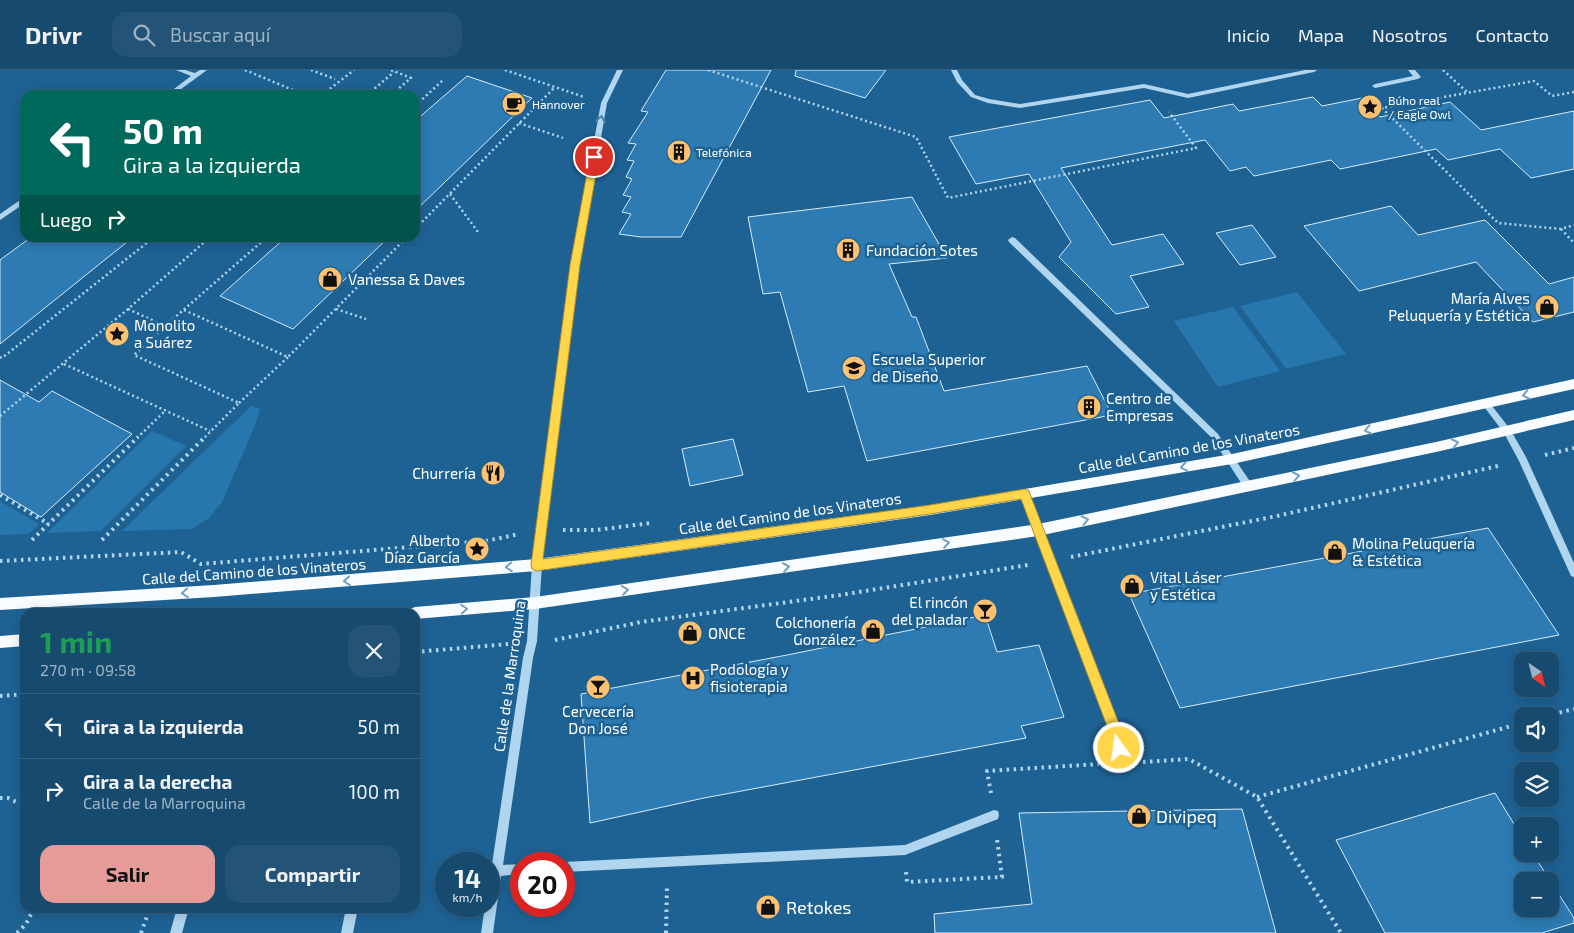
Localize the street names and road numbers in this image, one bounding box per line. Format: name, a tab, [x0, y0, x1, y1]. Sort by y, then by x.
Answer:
street label: Calle del Camino de los Vinateros	[1077, 420, 1301, 476]
street label: Calle del Camino de los Vinateros	[678, 488, 902, 538]
street label: Calle del Camino de los Vinateros	[141, 554, 367, 588]
street label: Calle de la Marroquina	[489, 599, 529, 753]

